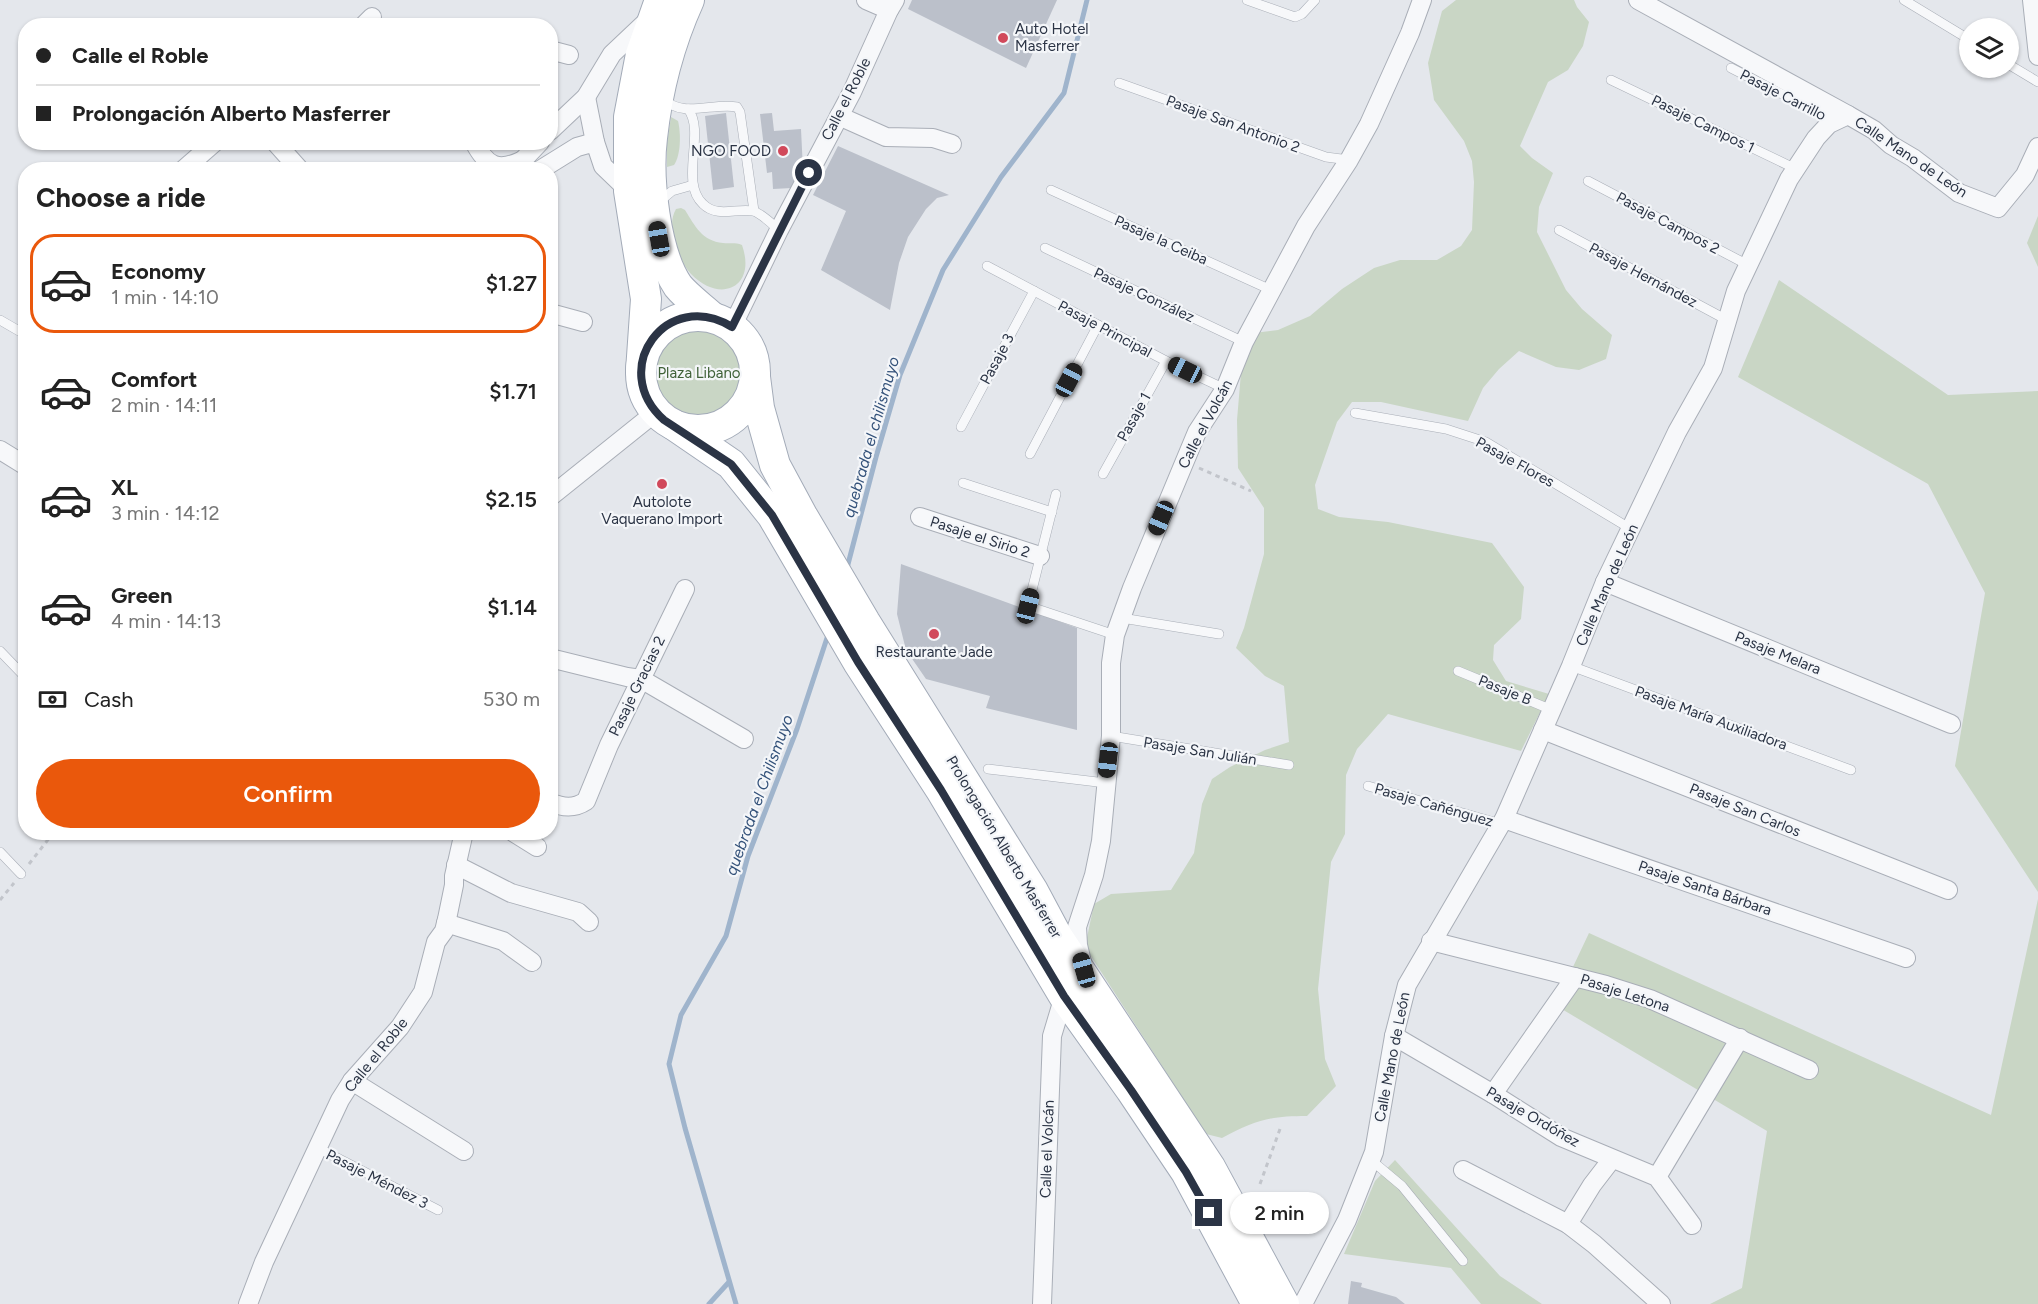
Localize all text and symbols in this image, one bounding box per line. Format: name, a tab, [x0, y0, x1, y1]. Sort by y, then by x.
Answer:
map controls	[1959, 18, 2019, 78]
button: layers	[1959, 18, 2019, 78]
place label: Auto Hotel Masferrer	[1015, 20, 1089, 55]
marker: Auto Hotel Masferrer	[996, 31, 1010, 45]
text: Calle el Roble	[72, 42, 208, 69]
street label: Calle el Roble	[817, 55, 875, 143]
street label: Pasaje Carrillo	[1737, 66, 1829, 125]
street label: Pasaje San Antonio 2	[1164, 91, 1302, 157]
street label: Pasaje Campos 1	[1649, 91, 1757, 157]
text: Prolongación Alberto Masferrer	[72, 100, 390, 127]
street label: Calle Mano de León	[1851, 113, 1971, 201]
place label: NGO FOOD	[691, 142, 771, 160]
marker: NGO FOOD	[776, 144, 790, 158]
route start	[795, 159, 822, 186]
text: Choose a ride	[36, 181, 205, 214]
street label: Pasaje Campos 2	[1613, 188, 1723, 258]
street label: Pasaje la Ceiba	[1112, 211, 1210, 269]
car	[647, 220, 671, 258]
street label: Pasaje Hernández	[1586, 239, 1700, 311]
icon: car	[39, 257, 93, 311]
text: Economy	[111, 258, 206, 285]
street label: Pasaje González	[1091, 264, 1197, 326]
text: $1.27	[486, 270, 537, 297]
text: 1 min · 14:10	[111, 285, 219, 309]
street label: Pasaje Principal	[1055, 297, 1155, 361]
street label: Pasaje 3	[976, 331, 1018, 387]
water label: quebrada el chilismuyo	[839, 354, 903, 520]
car	[1165, 354, 1205, 386]
car	[1053, 360, 1085, 400]
park label: Plaza Libano	[657, 364, 741, 382]
icon: car	[39, 365, 93, 419]
text: Comfort	[111, 366, 197, 393]
street label: Calle el Volcán	[1174, 376, 1236, 472]
text: $1.71	[489, 378, 537, 405]
street label: Pasaje 1	[1113, 389, 1155, 445]
text: 2 min · 14:11	[111, 393, 217, 417]
street label: Pasaje Flores	[1473, 433, 1557, 491]
icon: car	[39, 473, 93, 527]
text: XL	[111, 474, 138, 501]
marker: Autolote Vaquerano Import	[655, 477, 669, 491]
text: $2.15	[485, 486, 537, 513]
place label: Autolote Vaquerano Import	[601, 493, 723, 528]
car	[1146, 498, 1176, 538]
text: 3 min · 14:12	[111, 501, 220, 525]
street label: Pasaje el Sirio 2	[928, 512, 1032, 562]
street label: Calle Mano de León	[1572, 521, 1642, 649]
icon: car	[39, 581, 93, 635]
text: Green	[111, 582, 173, 609]
car	[1015, 586, 1041, 626]
text: $1.14	[487, 594, 537, 621]
text: 4 min · 14:13	[111, 609, 221, 633]
marker: Restaurante Jade	[927, 627, 941, 641]
street label: Pasaje Melara	[1732, 628, 1824, 678]
street label: Pasaje Gracias 2	[605, 633, 669, 739]
place label: Restaurante Jade	[875, 643, 993, 661]
street label: Pasaje B	[1476, 671, 1534, 709]
street label: Pasaje María Auxiliadora	[1632, 682, 1790, 754]
icon: cash	[36, 683, 69, 716]
text: Cash	[84, 686, 134, 713]
text: 530 m	[483, 687, 540, 711]
water label: quebrada el Chilismuyo	[721, 712, 797, 878]
street label: Pasaje San Julián	[1142, 733, 1258, 769]
car	[1097, 741, 1119, 779]
street label: Prolongación Alberto Masferrer	[942, 753, 1066, 941]
button: Confirm	[36, 759, 540, 828]
street label: Pasaje Cañénguez	[1372, 779, 1496, 831]
street label: Pasaje San Carlos	[1687, 780, 1803, 840]
street label: Pasaje Santa Bárbara	[1636, 857, 1774, 919]
car	[1070, 950, 1098, 990]
street label: Pasaje Letona	[1578, 970, 1672, 1016]
street label: Calle Mano de León	[1371, 991, 1413, 1123]
street label: Calle el Roble	[341, 1014, 411, 1096]
street label: Pasaje Ordóñez	[1483, 1083, 1583, 1151]
street label: Calle el Volcán	[1036, 1100, 1058, 1198]
street label: Pasaje Méndez 3	[323, 1146, 431, 1212]
callout: 2 min	[1230, 1192, 1329, 1234]
route end	[1195, 1199, 1222, 1226]
text: 2 min	[1255, 1201, 1304, 1225]

